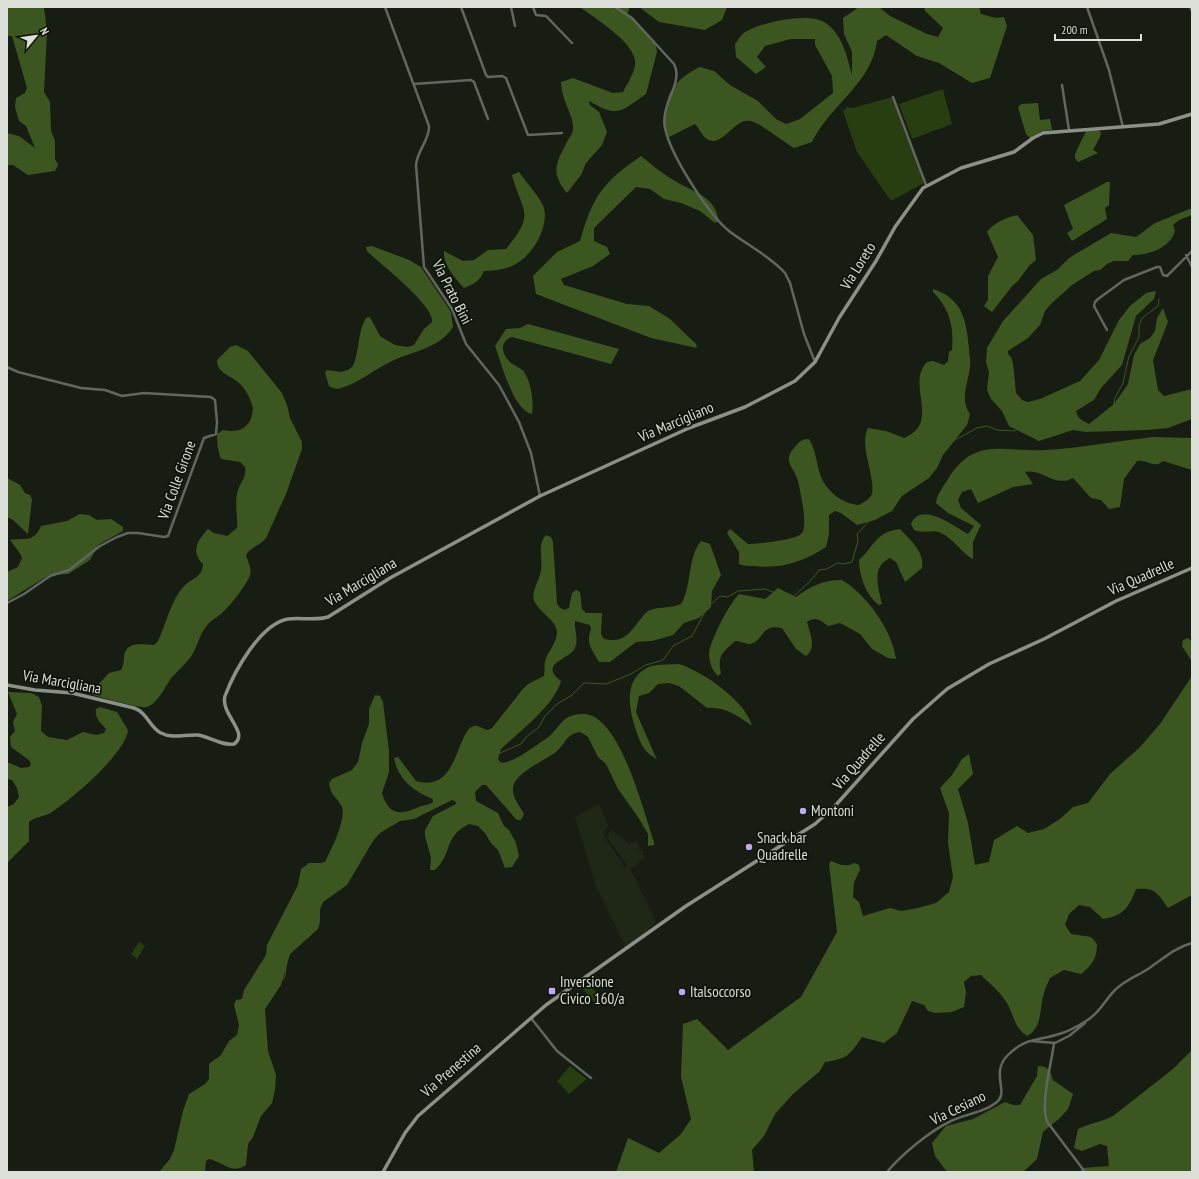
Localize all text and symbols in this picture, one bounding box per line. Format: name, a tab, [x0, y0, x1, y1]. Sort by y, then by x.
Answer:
north arrow	[16, 16, 56, 56]
scale bar	[1055, 16, 1141, 42]
text: 200 m	[1061, 22, 1088, 37]
text: N	[37, 25, 52, 37]
street label: Via Loreto	[835, 239, 879, 294]
street label: Via Prato Bini	[428, 256, 477, 327]
street label: Via Marcigliano	[634, 397, 716, 446]
street label: Via Colle Girone	[153, 438, 200, 523]
street label: Via Marcigliana	[321, 553, 400, 611]
street label: Via Quadrelle	[1104, 554, 1177, 600]
street label: Via Marcigliana	[20, 665, 103, 698]
street label: Via Quadrelle	[828, 728, 889, 794]
place label: Montoni	[811, 801, 854, 820]
marker: Montoni	[798, 806, 808, 816]
place label: Snack bar Quadrelle	[757, 828, 808, 864]
marker: Snack bar Quadrelle	[744, 842, 754, 852]
place label: Inversione Civico 160/a	[560, 972, 625, 1008]
place label: Italsoccorso	[690, 982, 751, 1001]
marker: Inversione Civico 160/a	[547, 986, 557, 996]
marker: Italsoccorso	[677, 987, 687, 997]
street label: Via Prenestina	[416, 1038, 485, 1102]
street label: Via Cesiano	[926, 1086, 989, 1130]

